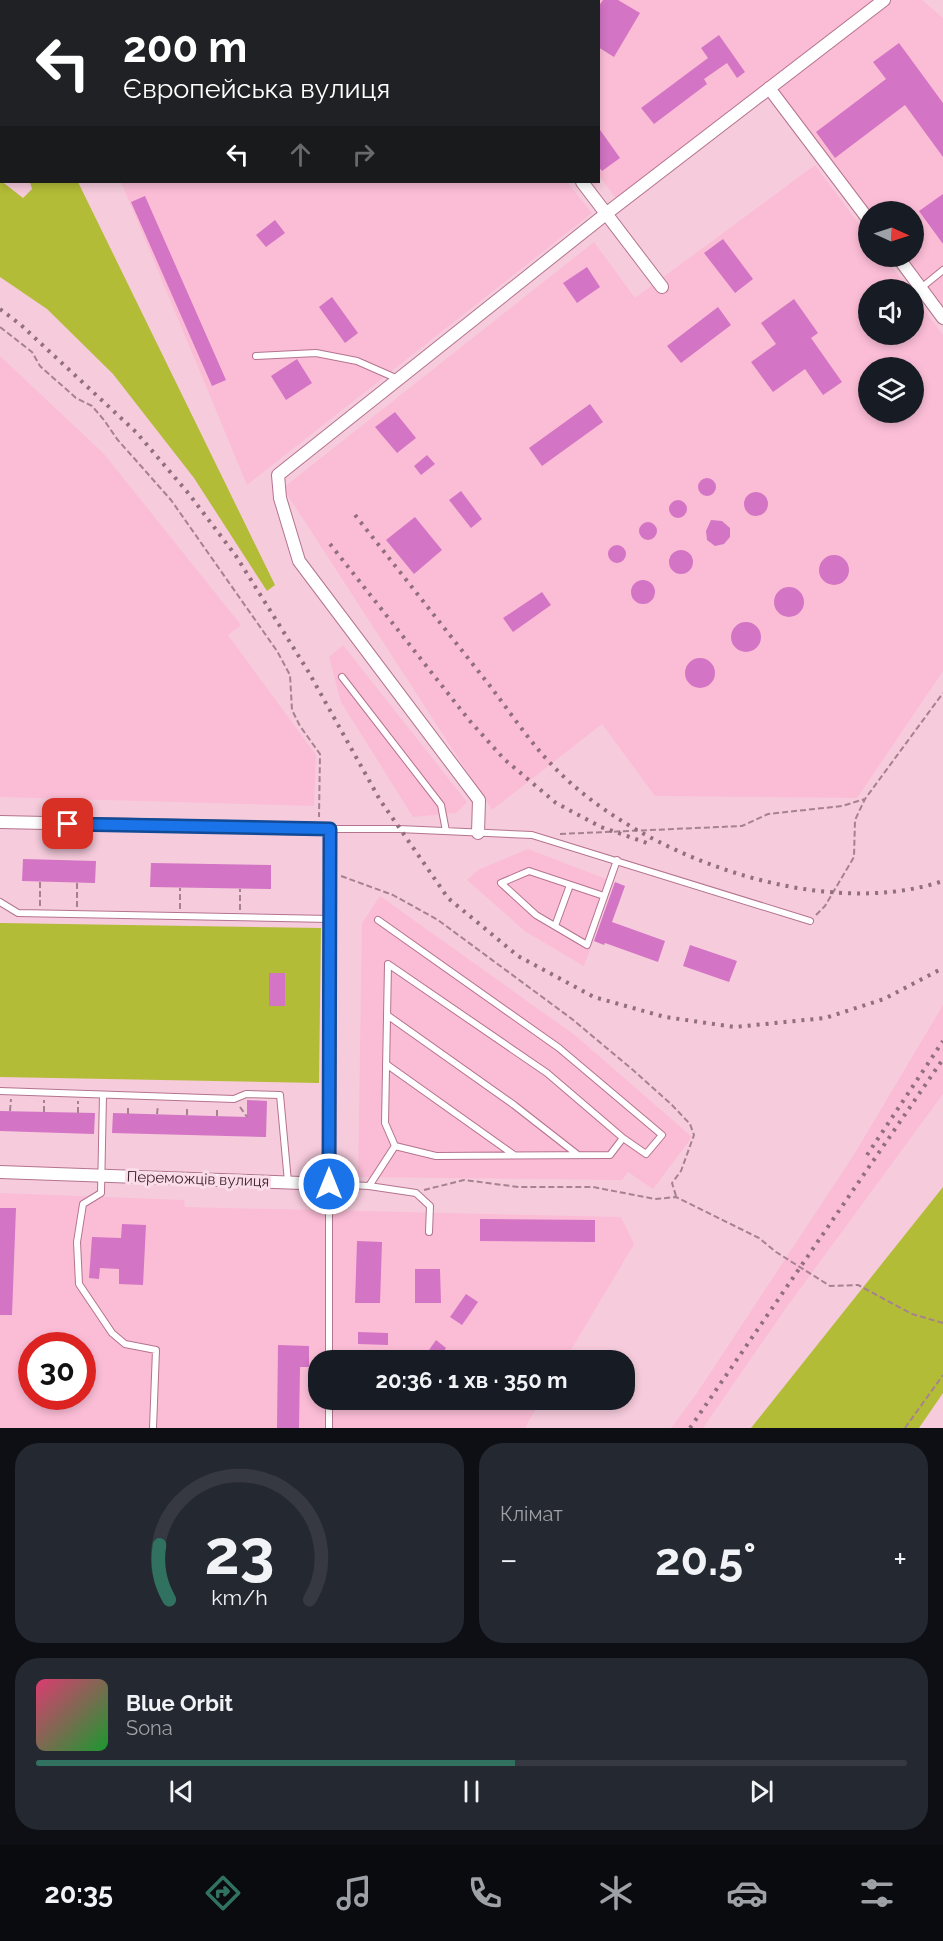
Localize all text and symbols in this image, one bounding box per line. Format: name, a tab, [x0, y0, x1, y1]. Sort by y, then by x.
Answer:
text: 200 m	[123, 23, 247, 72]
icon: left	[24, 24, 102, 102]
text: Європейська вулиця	[123, 73, 390, 104]
icon: left	[221, 138, 254, 171]
icon: ahead	[284, 138, 317, 171]
icon: right	[347, 138, 380, 171]
north arrow	[858, 201, 924, 267]
map controls	[858, 201, 924, 423]
button: sound	[858, 279, 924, 345]
button: layers	[858, 357, 924, 423]
pin	[42, 798, 93, 849]
icon: arrive	[51, 807, 84, 840]
position arrow	[297, 1152, 361, 1216]
street label: Переможців вулиця	[126, 1168, 270, 1190]
speed limit sign: 30	[18, 1332, 96, 1410]
text: 20:36 · 1 хв · 350 m	[375, 1367, 568, 1393]
text: Клімат	[500, 1502, 563, 1526]
text: 23	[204, 1515, 275, 1589]
text: 20.5°	[655, 1533, 756, 1586]
text: −	[500, 1540, 518, 1579]
text: +	[893, 1540, 907, 1579]
text: km/h	[211, 1585, 268, 1610]
text: Blue Orbit	[126, 1690, 233, 1716]
text: Sona	[126, 1716, 173, 1740]
icon: previous	[165, 1775, 198, 1808]
icon: pause	[455, 1775, 488, 1808]
icon: next	[745, 1775, 778, 1808]
icon: directions	[202, 1872, 244, 1914]
icon: music	[333, 1872, 375, 1914]
icon: phone	[464, 1872, 506, 1914]
icon: climate	[595, 1872, 637, 1914]
icon: car	[726, 1872, 768, 1914]
icon: filters	[856, 1872, 898, 1914]
text: 20:35	[44, 1878, 113, 1909]

